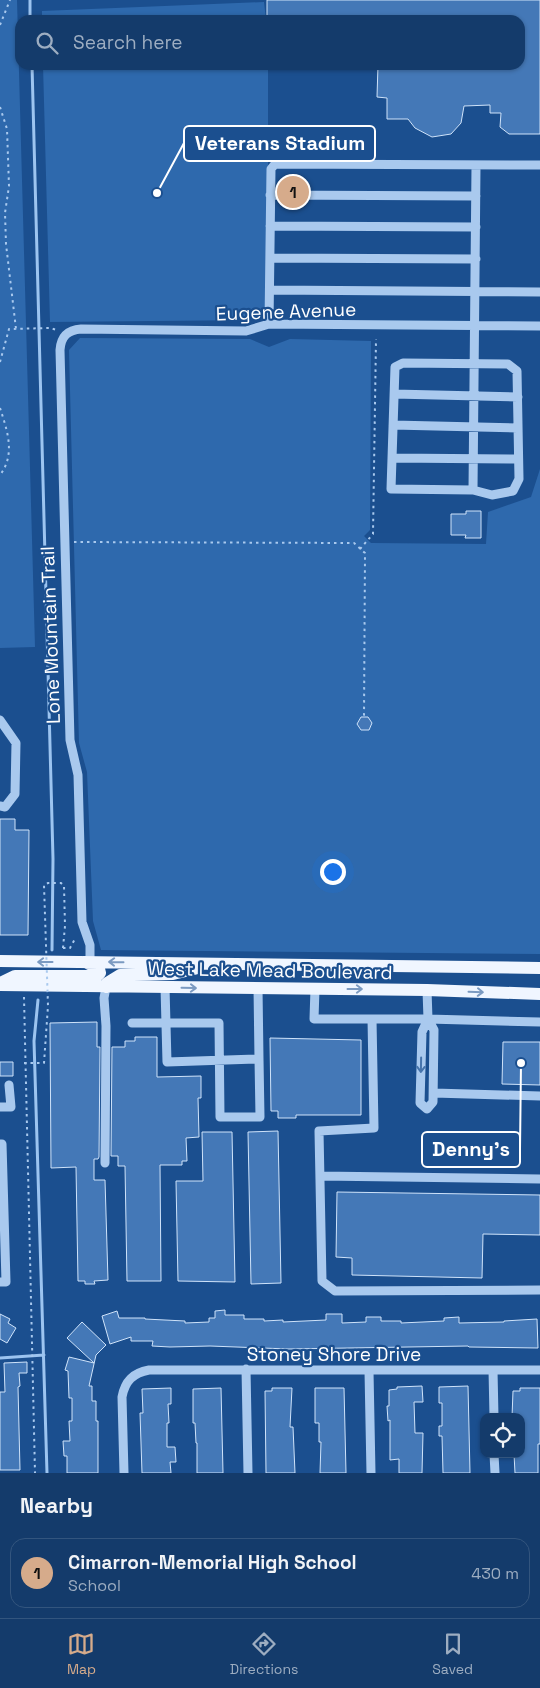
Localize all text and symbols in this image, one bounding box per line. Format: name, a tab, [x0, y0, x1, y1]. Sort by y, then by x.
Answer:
search box	[15, 15, 525, 70]
icon: search	[33, 29, 61, 57]
text: Search here	[73, 30, 183, 55]
callout: Veterans Stadium	[184, 126, 375, 161]
text: Veterans Stadium	[195, 130, 365, 156]
pin: 1	[277, 173, 309, 211]
street label: Eugene Avenue	[215, 297, 357, 326]
street label: Lone Mountain Trail	[35, 546, 66, 724]
your location	[320, 859, 346, 885]
street label: West Lake Mead Boulevard	[147, 956, 393, 985]
one-way arrow	[37, 957, 54, 967]
one-way arrow	[108, 957, 124, 967]
one-way arrow	[180, 983, 196, 992]
one-way arrow	[346, 984, 363, 994]
one-way arrow	[468, 987, 484, 996]
one-way arrow	[416, 1056, 426, 1073]
callout: Denny's	[422, 1132, 520, 1167]
text: Denny's	[432, 1136, 510, 1162]
street label: Stoney Shore Drive	[247, 1342, 421, 1367]
map controls	[480, 1413, 525, 1458]
button: locate	[480, 1413, 525, 1458]
text: Nearby	[20, 1492, 93, 1519]
text: Cimarron-Memorial High School	[68, 1550, 357, 1575]
text: 1	[33, 1563, 41, 1584]
text: 430 m	[471, 1563, 519, 1584]
text: School	[68, 1575, 121, 1596]
tab: Map	[67, 1630, 96, 1678]
tab: Directions	[230, 1630, 298, 1678]
tab: Saved	[432, 1630, 473, 1678]

